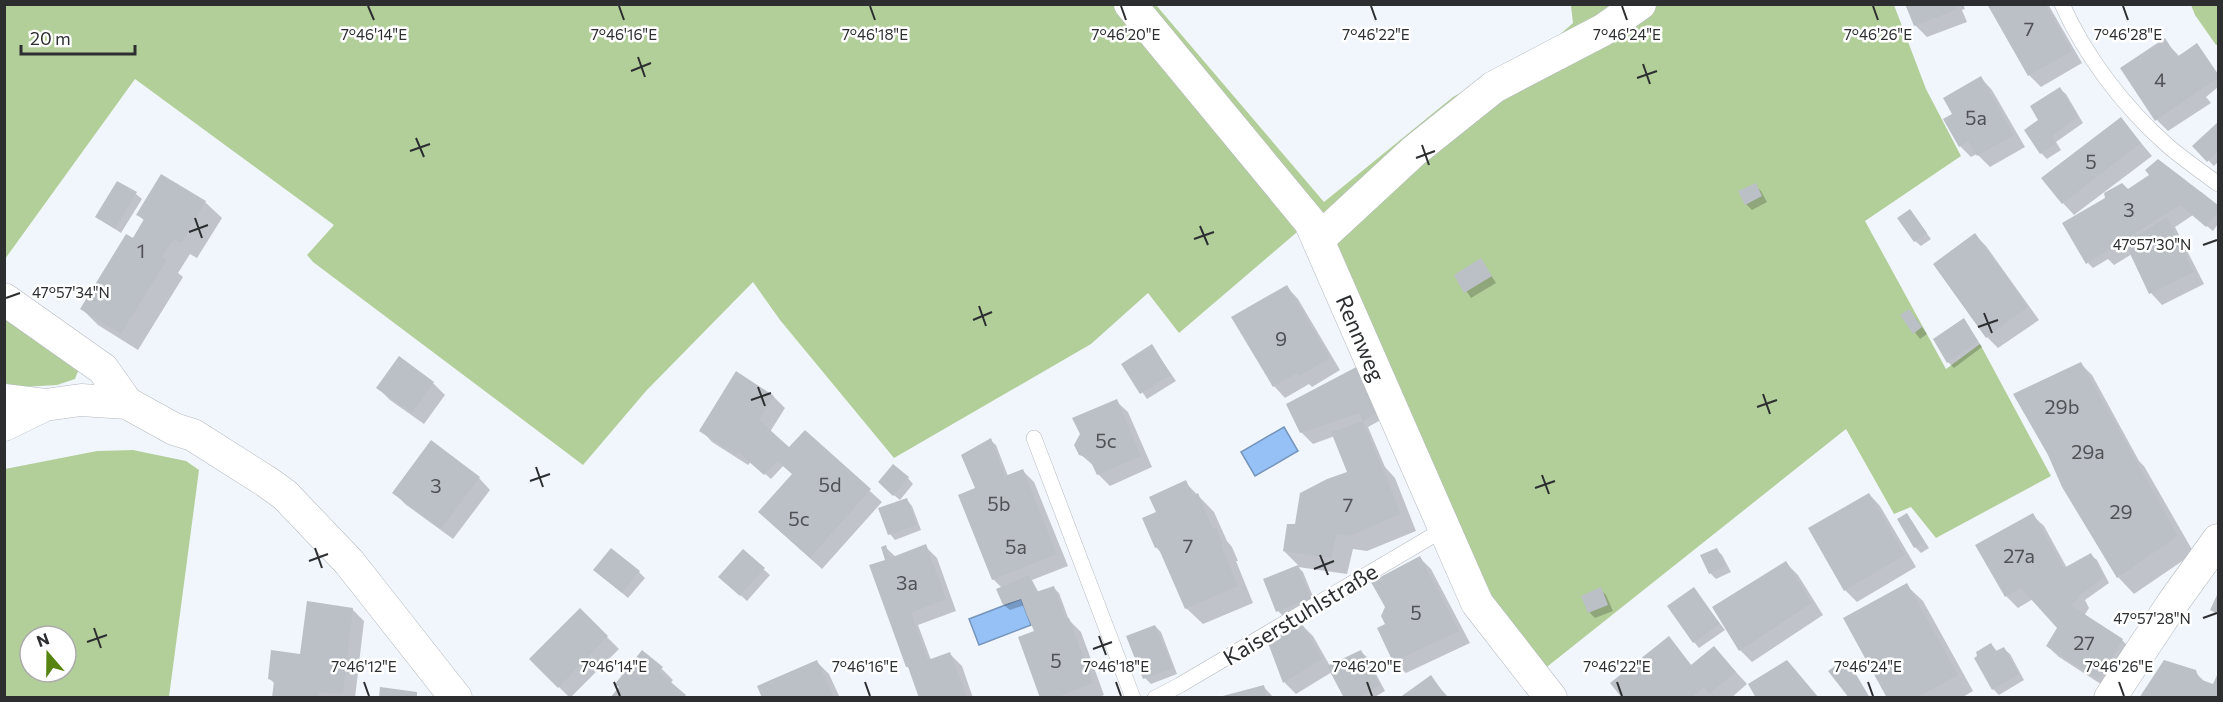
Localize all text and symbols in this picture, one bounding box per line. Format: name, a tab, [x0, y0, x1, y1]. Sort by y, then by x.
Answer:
house number: 7	[2024, 16, 2034, 40]
scale bar	[21, 18, 135, 56]
text: 7°46'14"E	[341, 25, 407, 43]
text: 7°46'16"E	[591, 25, 657, 43]
text: 7°46'18"E	[842, 25, 908, 43]
text: 7°46'20"E	[1092, 25, 1160, 43]
text: 7°46'22"E	[1342, 25, 1410, 43]
text: 7°46'24"E	[1593, 25, 1661, 43]
text: 7°46'26"E	[1844, 25, 1912, 43]
text: 7°46'28"E	[2094, 25, 2162, 43]
text: 20 m	[30, 27, 71, 49]
house number: 4	[2154, 67, 2166, 91]
house number: 5a	[1965, 105, 1987, 129]
house number: 5	[2085, 149, 2097, 173]
house number: 3	[2123, 197, 2135, 221]
text: 47°57'30"N	[2113, 235, 2191, 253]
house number: 1	[137, 238, 145, 262]
text: 47°57'34"N	[32, 283, 110, 301]
street label: Rennweg	[1331, 291, 1391, 385]
house number: 9	[1275, 326, 1287, 350]
house number: 29b	[2044, 394, 2080, 418]
house number: 5c	[1095, 428, 1117, 452]
house number: 29a	[2071, 439, 2105, 463]
house number: 5d	[818, 472, 842, 496]
house number: 3	[430, 473, 442, 497]
house number: 5b	[987, 491, 1011, 515]
house number: 7	[1343, 492, 1353, 516]
house number: 29	[2109, 499, 2133, 523]
house number: 5c	[788, 506, 810, 530]
house number: 7	[1183, 533, 1193, 557]
house number: 5a	[1005, 534, 1027, 558]
house number: 27a	[2003, 543, 2035, 567]
street label: Kaiserstuhlstraße	[1218, 557, 1382, 671]
house number: 3a	[896, 570, 918, 594]
house number: 5	[1410, 600, 1422, 624]
text: 47°57'28"N	[2113, 609, 2191, 627]
north arrow	[18, 624, 78, 684]
text: N	[34, 628, 52, 650]
house number: 27	[2073, 630, 2095, 654]
house number: 5	[1050, 648, 1062, 672]
text: 7°46'12"E	[331, 657, 397, 675]
text: 7°46'14"E	[581, 657, 647, 675]
text: 7°46'16"E	[832, 657, 898, 675]
text: 7°46'18"E	[1083, 657, 1149, 675]
text: 7°46'20"E	[1333, 657, 1401, 675]
text: 7°46'22"E	[1583, 657, 1651, 675]
text: 7°46'24"E	[1834, 657, 1902, 675]
text: 7°46'26"E	[2085, 657, 2153, 675]

